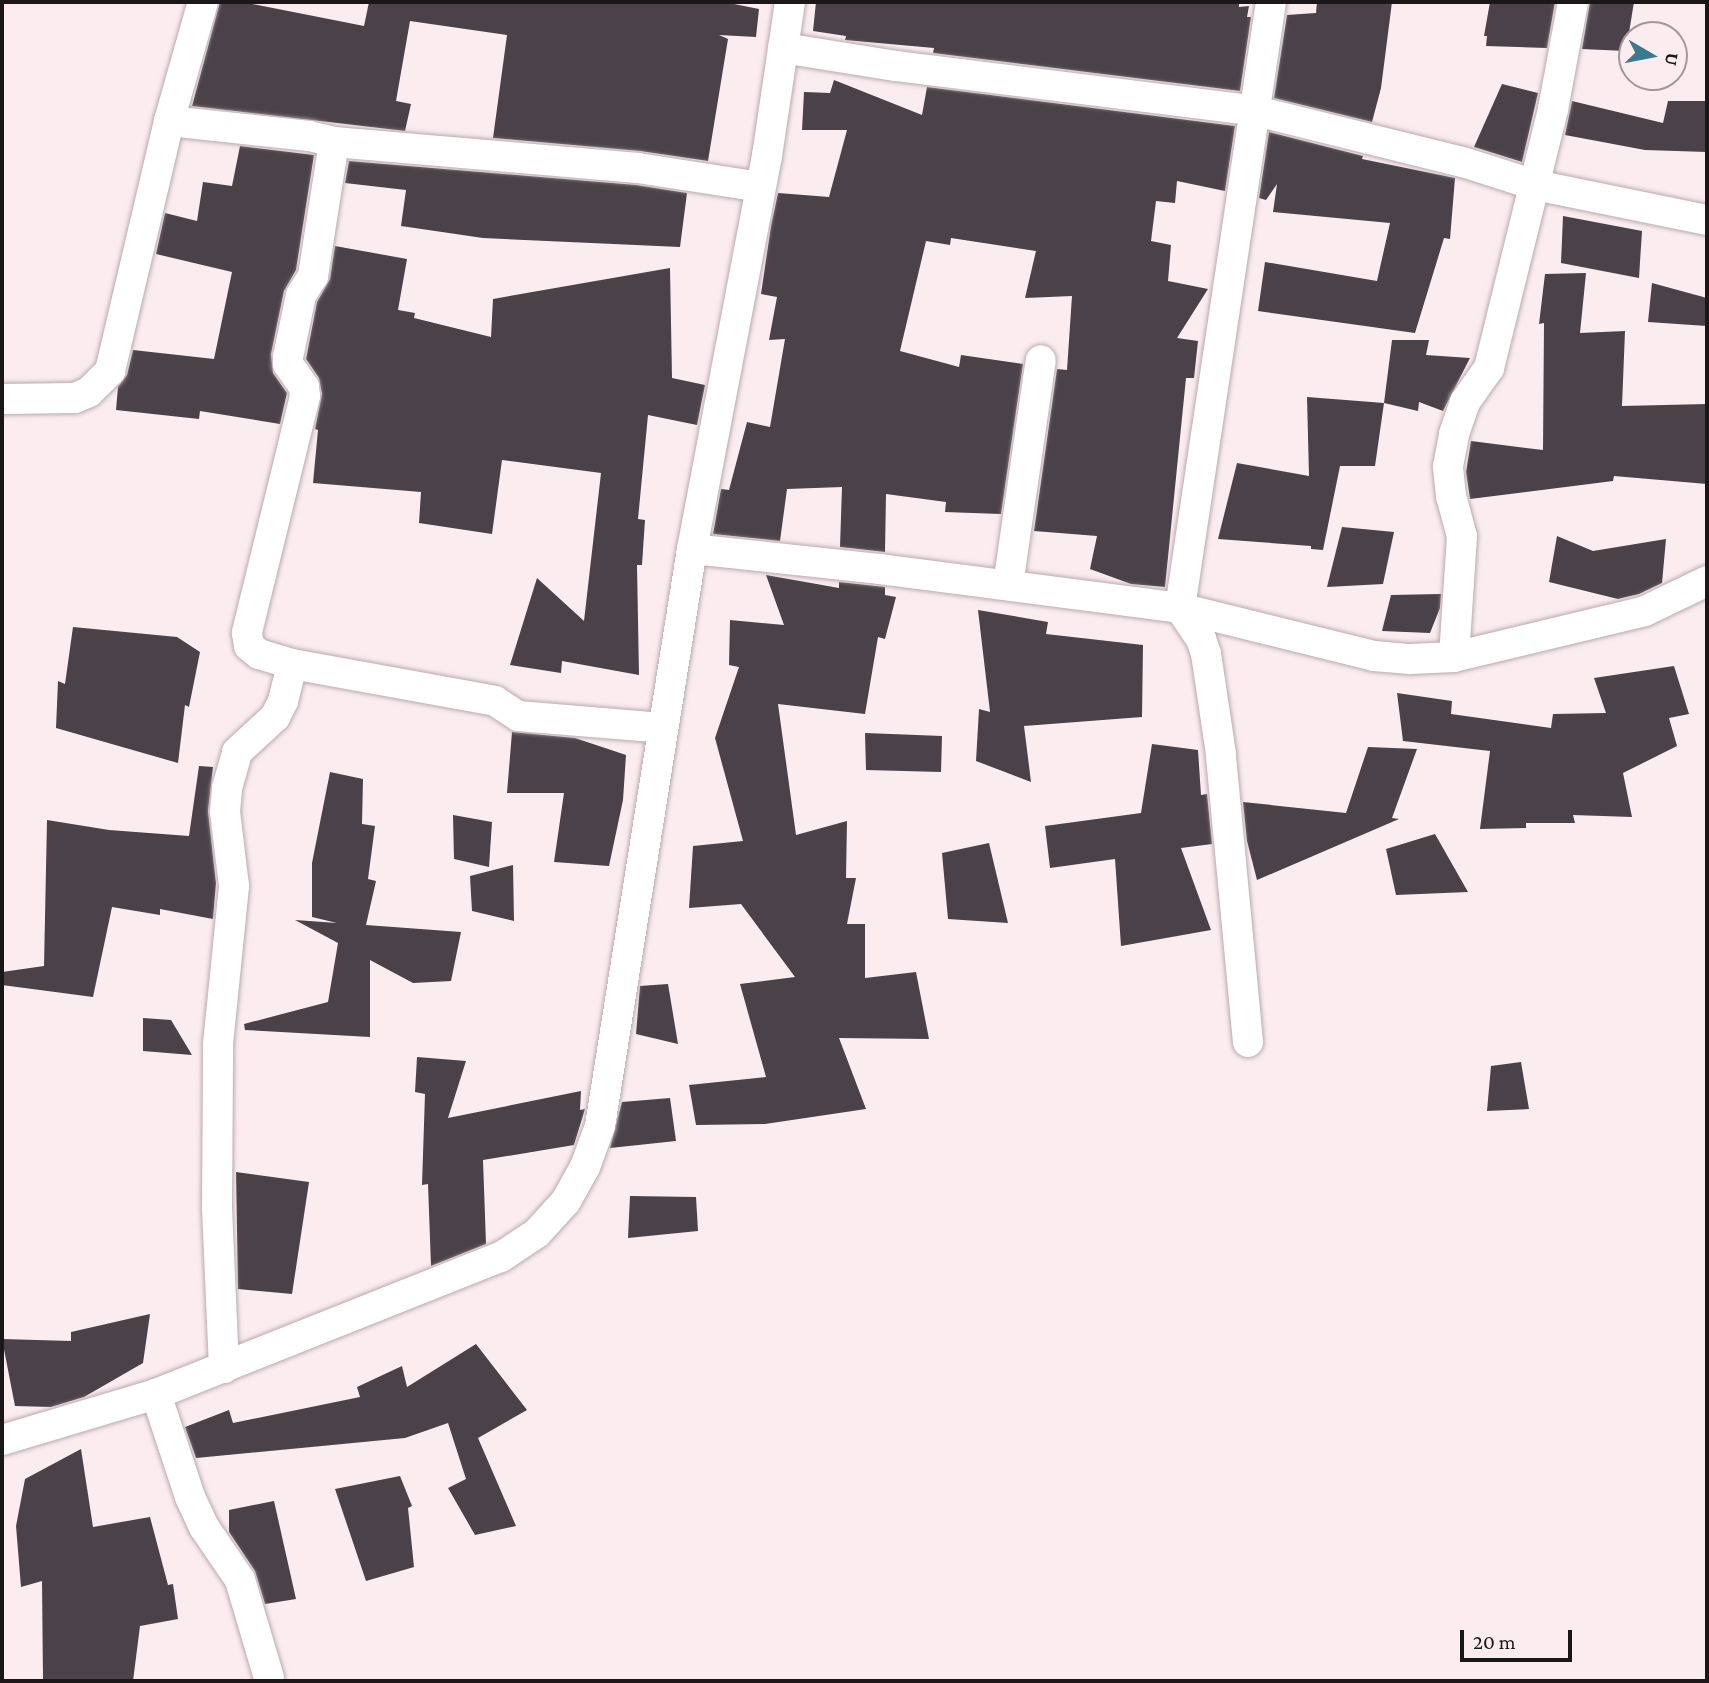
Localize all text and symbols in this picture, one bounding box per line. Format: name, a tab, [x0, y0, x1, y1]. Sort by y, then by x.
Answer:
north arrow	[1618, 21, 1688, 91]
text: U	[1661, 51, 1684, 68]
scale bar	[1464, 1616, 1576, 1660]
text: 20 m	[1473, 1630, 1516, 1654]

